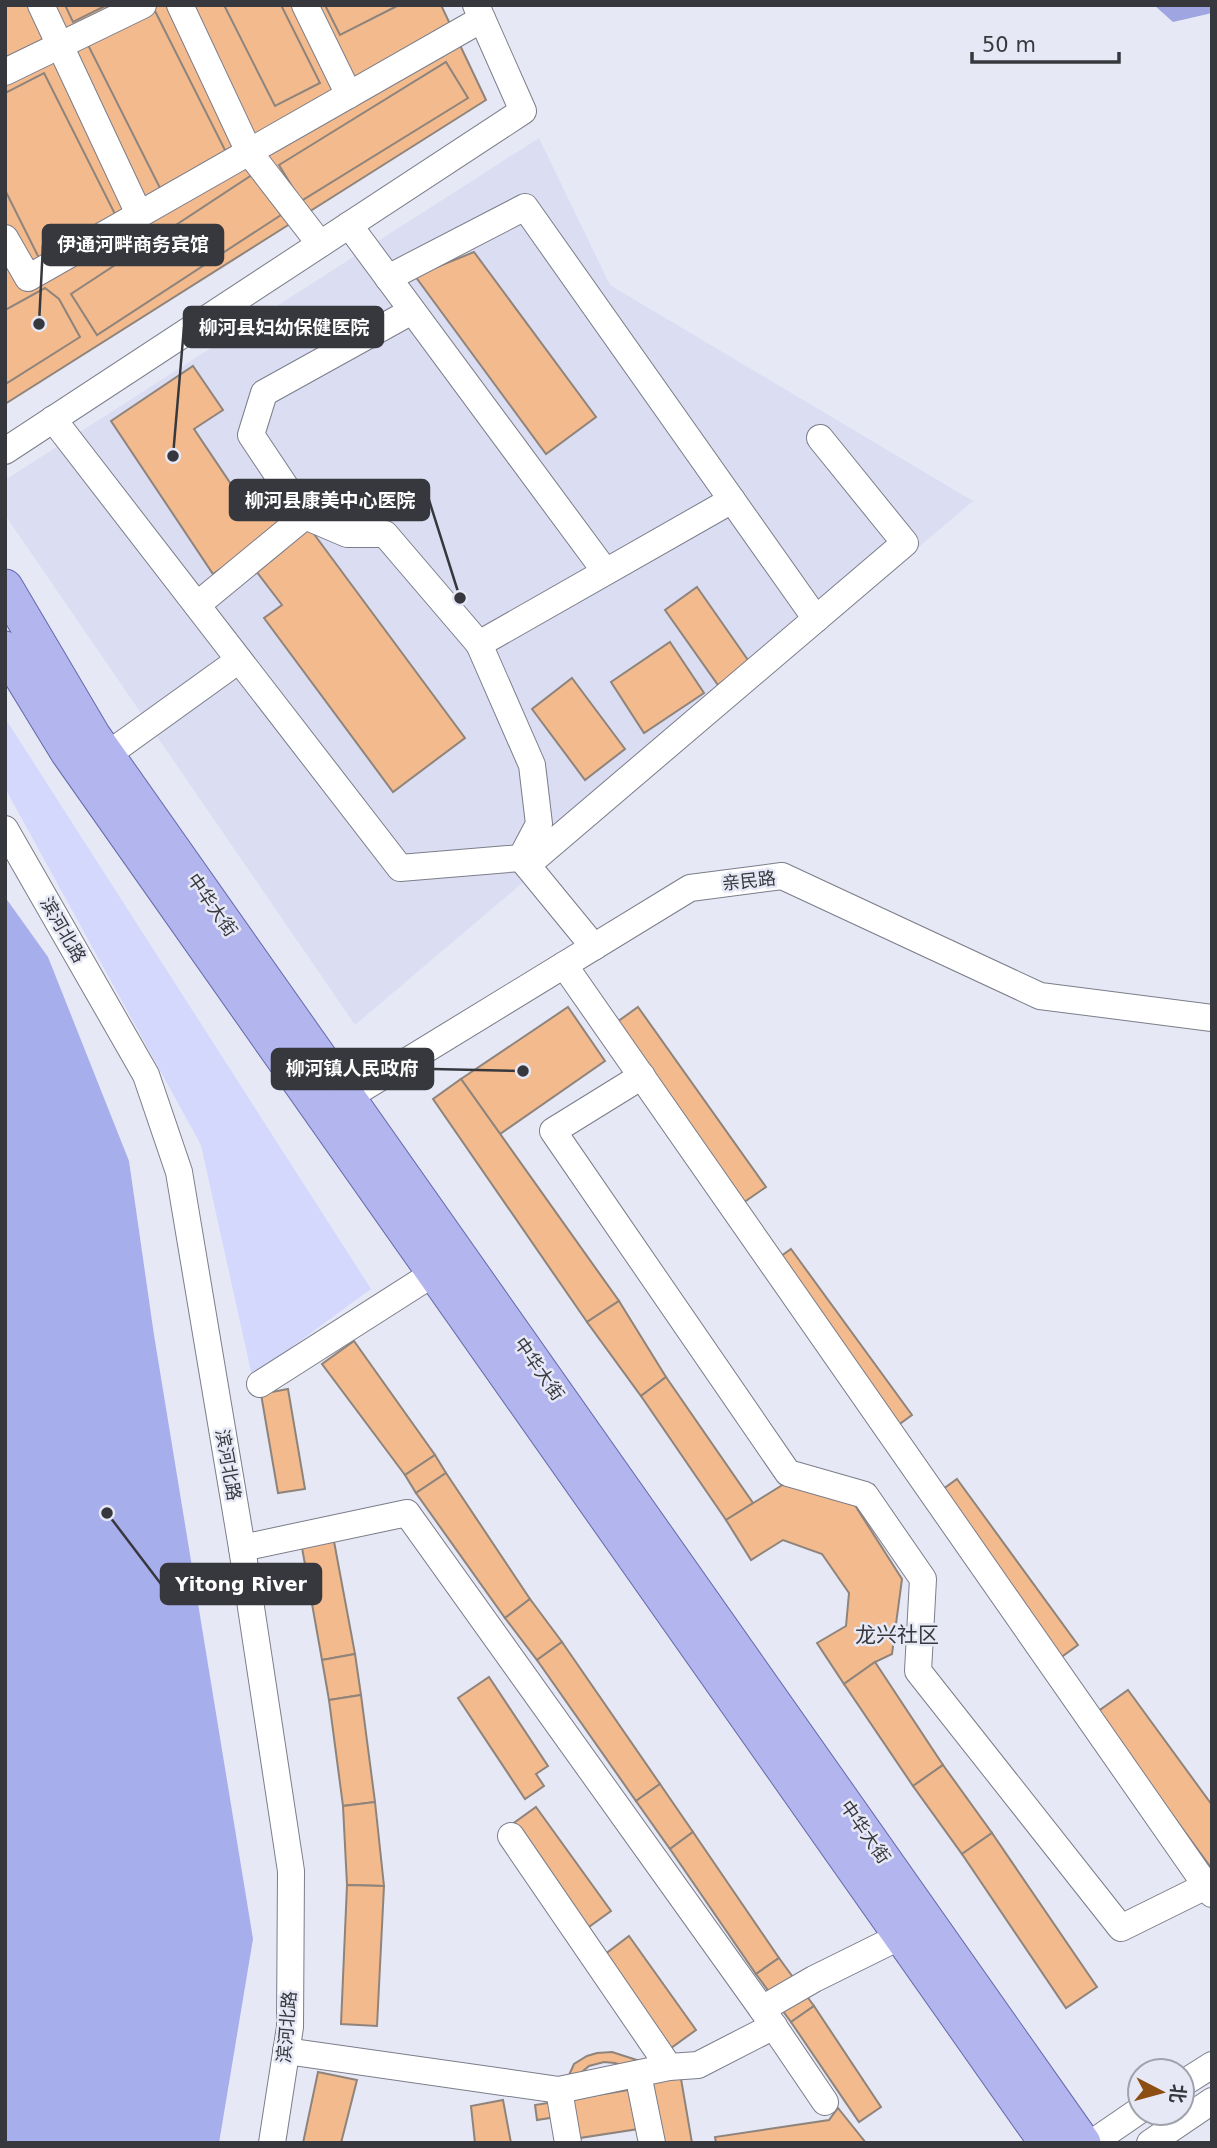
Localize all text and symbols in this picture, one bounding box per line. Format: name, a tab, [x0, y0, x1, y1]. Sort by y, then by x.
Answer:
scale bar	[972, 21, 1119, 65]
text: 50 m	[982, 33, 1036, 57]
callout: 伊通河畔商务宾馆	[43, 225, 223, 265]
text: 伊通河畔商务宾馆	[57, 233, 209, 255]
callout: 柳河县妇幼保健医院	[184, 307, 383, 347]
text: 柳河县妇幼保健医院	[198, 316, 370, 338]
callout: 柳河县康美中心医院	[230, 480, 429, 520]
text: 柳河县康美中心医院	[244, 489, 416, 511]
street label: 亲民路	[721, 867, 777, 894]
street label: 中华大街	[183, 869, 242, 940]
street label: 滨河北路	[36, 893, 91, 966]
callout: 柳河镇人民政府	[272, 1049, 433, 1089]
text: 柳河镇人民政府	[285, 1057, 419, 1079]
street label: 中华大街	[510, 1333, 569, 1404]
street label: 滨河北路	[212, 1428, 245, 1502]
callout: Yitong River	[161, 1564, 321, 1604]
text: Yitong River	[174, 1573, 308, 1595]
district label: 龙兴社区	[855, 1623, 939, 1647]
street label: 中华大街	[836, 1796, 895, 1867]
street label: 滨河北路	[273, 1990, 300, 2064]
north arrow	[1126, 2057, 1196, 2127]
text: 北	[1166, 2083, 1190, 2104]

